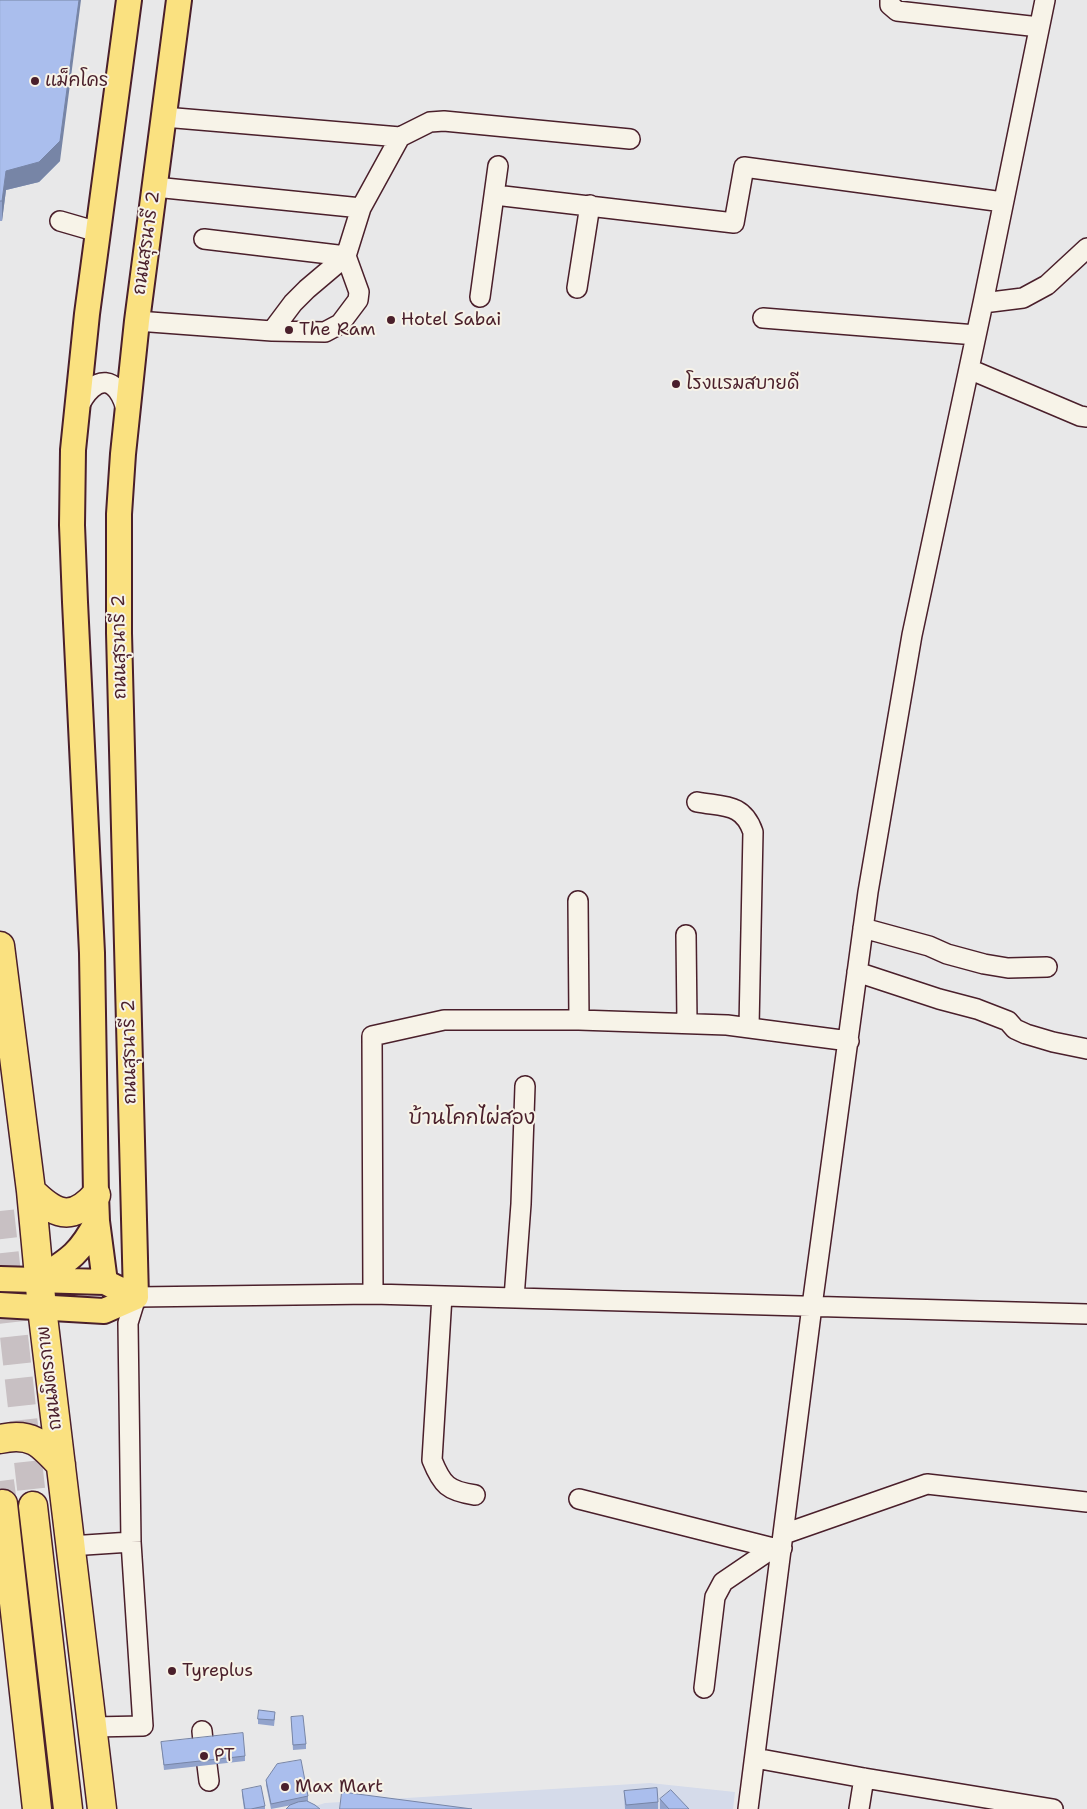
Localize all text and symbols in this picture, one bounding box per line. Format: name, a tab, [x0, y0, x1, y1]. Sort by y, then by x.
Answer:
place label: แม็คโคร	[45, 70, 108, 92]
marker: แม็คโคร	[29, 75, 41, 87]
street label: ถนนสุรนารี 2	[129, 190, 165, 296]
place label: Hotel Sabai	[401, 309, 501, 331]
marker: Hotel Sabai	[385, 314, 397, 326]
place label: The Ram	[299, 319, 375, 341]
marker: The Ram	[283, 324, 295, 336]
place label: โรงแรมสบายดี	[686, 373, 799, 395]
marker: โรงแรมสบายดี	[670, 378, 682, 390]
street label: ถนนสุรนารี 2	[108, 594, 132, 700]
street label: ถนนสุรนารี 2	[118, 999, 142, 1105]
district label: บ้านโคกไผ่สอง	[409, 1107, 535, 1131]
street label: ถนนมิตรภาพ	[33, 1325, 67, 1431]
place label: Tyreplus	[182, 1660, 253, 1682]
marker: Tyreplus	[166, 1665, 178, 1677]
place label: PT	[214, 1745, 235, 1767]
marker: PT	[198, 1750, 210, 1762]
place label: Max Mart	[295, 1776, 383, 1798]
marker: Max Mart	[279, 1781, 291, 1793]

